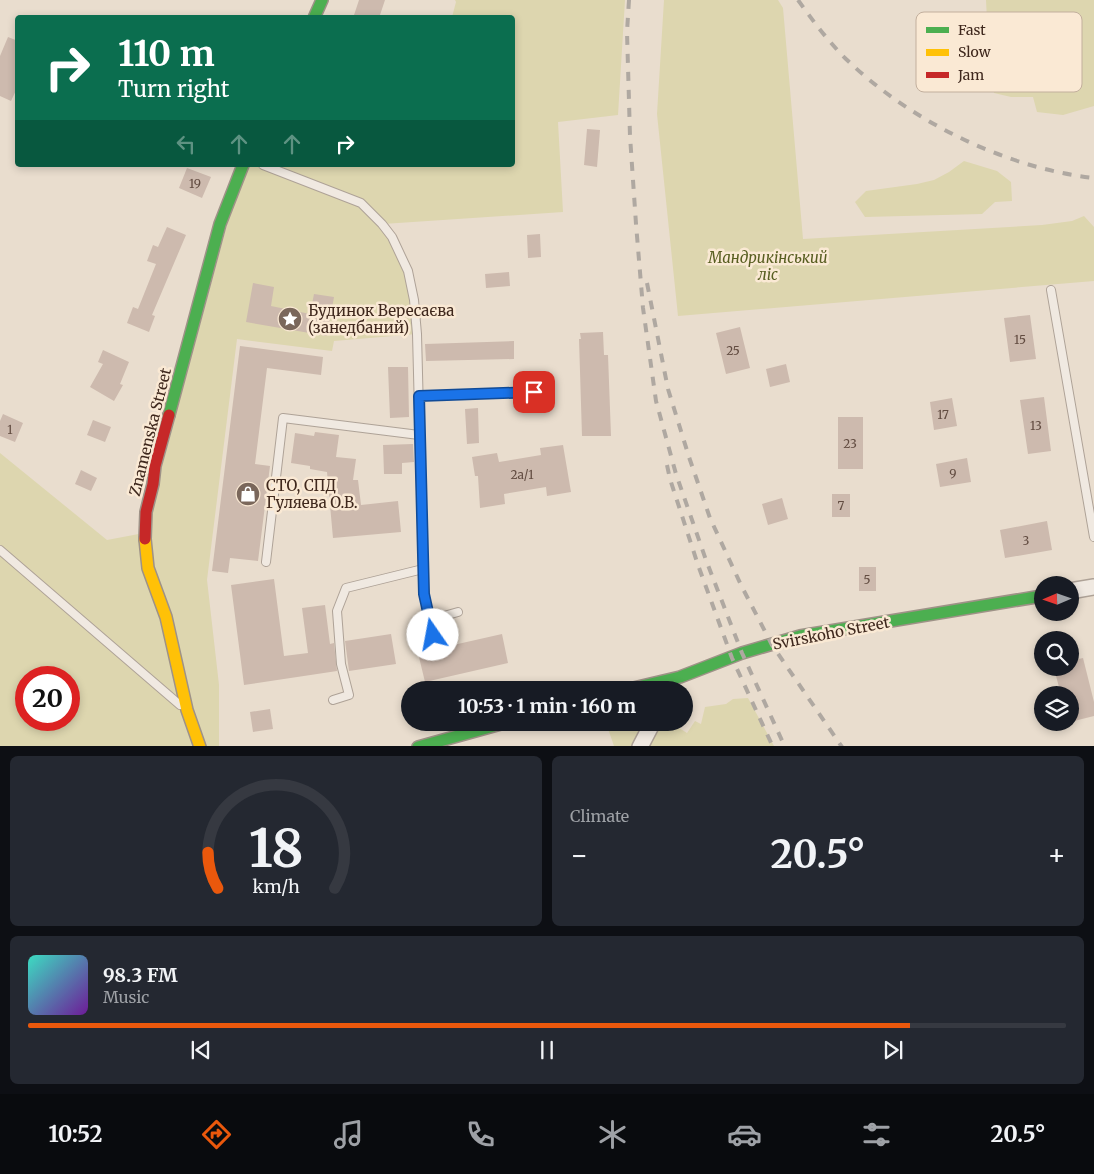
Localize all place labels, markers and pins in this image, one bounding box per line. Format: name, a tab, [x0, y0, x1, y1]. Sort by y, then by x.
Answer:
place label: Будинок Вересаєва (занедбаний)	[308, 301, 454, 337]
place icon: Будинок Вересаєва (занедбаний)	[277, 306, 303, 332]
pin	[513, 371, 555, 413]
place label: СТО, СПД Гуляева О.В.	[266, 476, 358, 512]
shop icon: СТО, СПД Гуляева О.В.	[235, 481, 261, 507]

